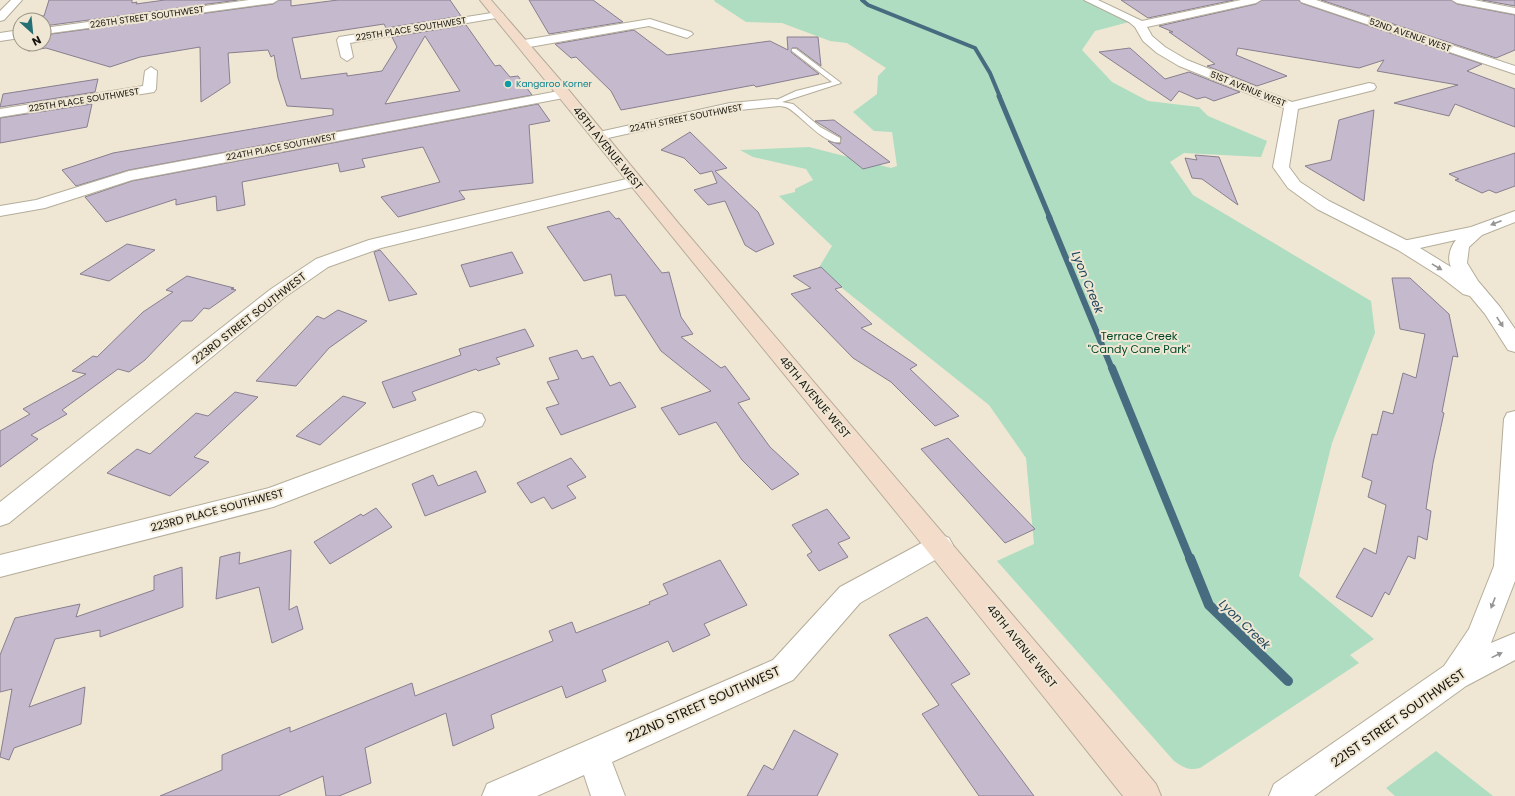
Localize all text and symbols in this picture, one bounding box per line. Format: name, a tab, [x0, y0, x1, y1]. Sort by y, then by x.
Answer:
street label: 226TH STREET SOUTHWEST	[89, 3, 205, 31]
north arrow	[12, 12, 52, 52]
street label: 225TH PLACE SOUTHWEST	[355, 14, 467, 44]
street label: 52ND AVENUE WEST	[1368, 15, 1453, 55]
text: N	[29, 32, 44, 50]
street label: 51ST AVENUE WEST	[1208, 68, 1288, 110]
place label: Kangaroo Korner	[516, 78, 593, 90]
marker: Kangaroo Korner	[503, 79, 513, 89]
street label: 225TH PLACE SOUTHWEST	[28, 85, 140, 115]
street label: 224TH STREET SOUTHWEST	[629, 101, 744, 135]
street label: 48TH AVENUE WEST	[569, 103, 647, 193]
street label: 224TH PLACE SOUTHWEST	[225, 130, 337, 164]
one-way arrow	[1489, 221, 1501, 227]
water label: Lyon Creek	[1068, 248, 1108, 316]
one-way arrow	[1431, 263, 1443, 270]
street label: 223RD STREET SOUTHWEST	[189, 268, 309, 368]
one-way arrow	[1496, 316, 1503, 327]
park label: Terrace Creek "Candy Cane Park"	[1088, 328, 1190, 357]
street label: 48TH AVENUE WEST	[776, 352, 854, 442]
street label: 223RD PLACE SOUTHWEST	[149, 485, 285, 535]
water label: Lyon Creek	[1215, 595, 1275, 653]
one-way arrow	[1490, 597, 1496, 609]
street label: 48TH AVENUE WEST	[983, 601, 1061, 691]
one-way arrow	[1492, 652, 1503, 658]
street label: 222ND STREET SOUTHWEST	[623, 661, 783, 747]
street label: 221ST STREET SOUTHWEST	[1327, 664, 1469, 772]

